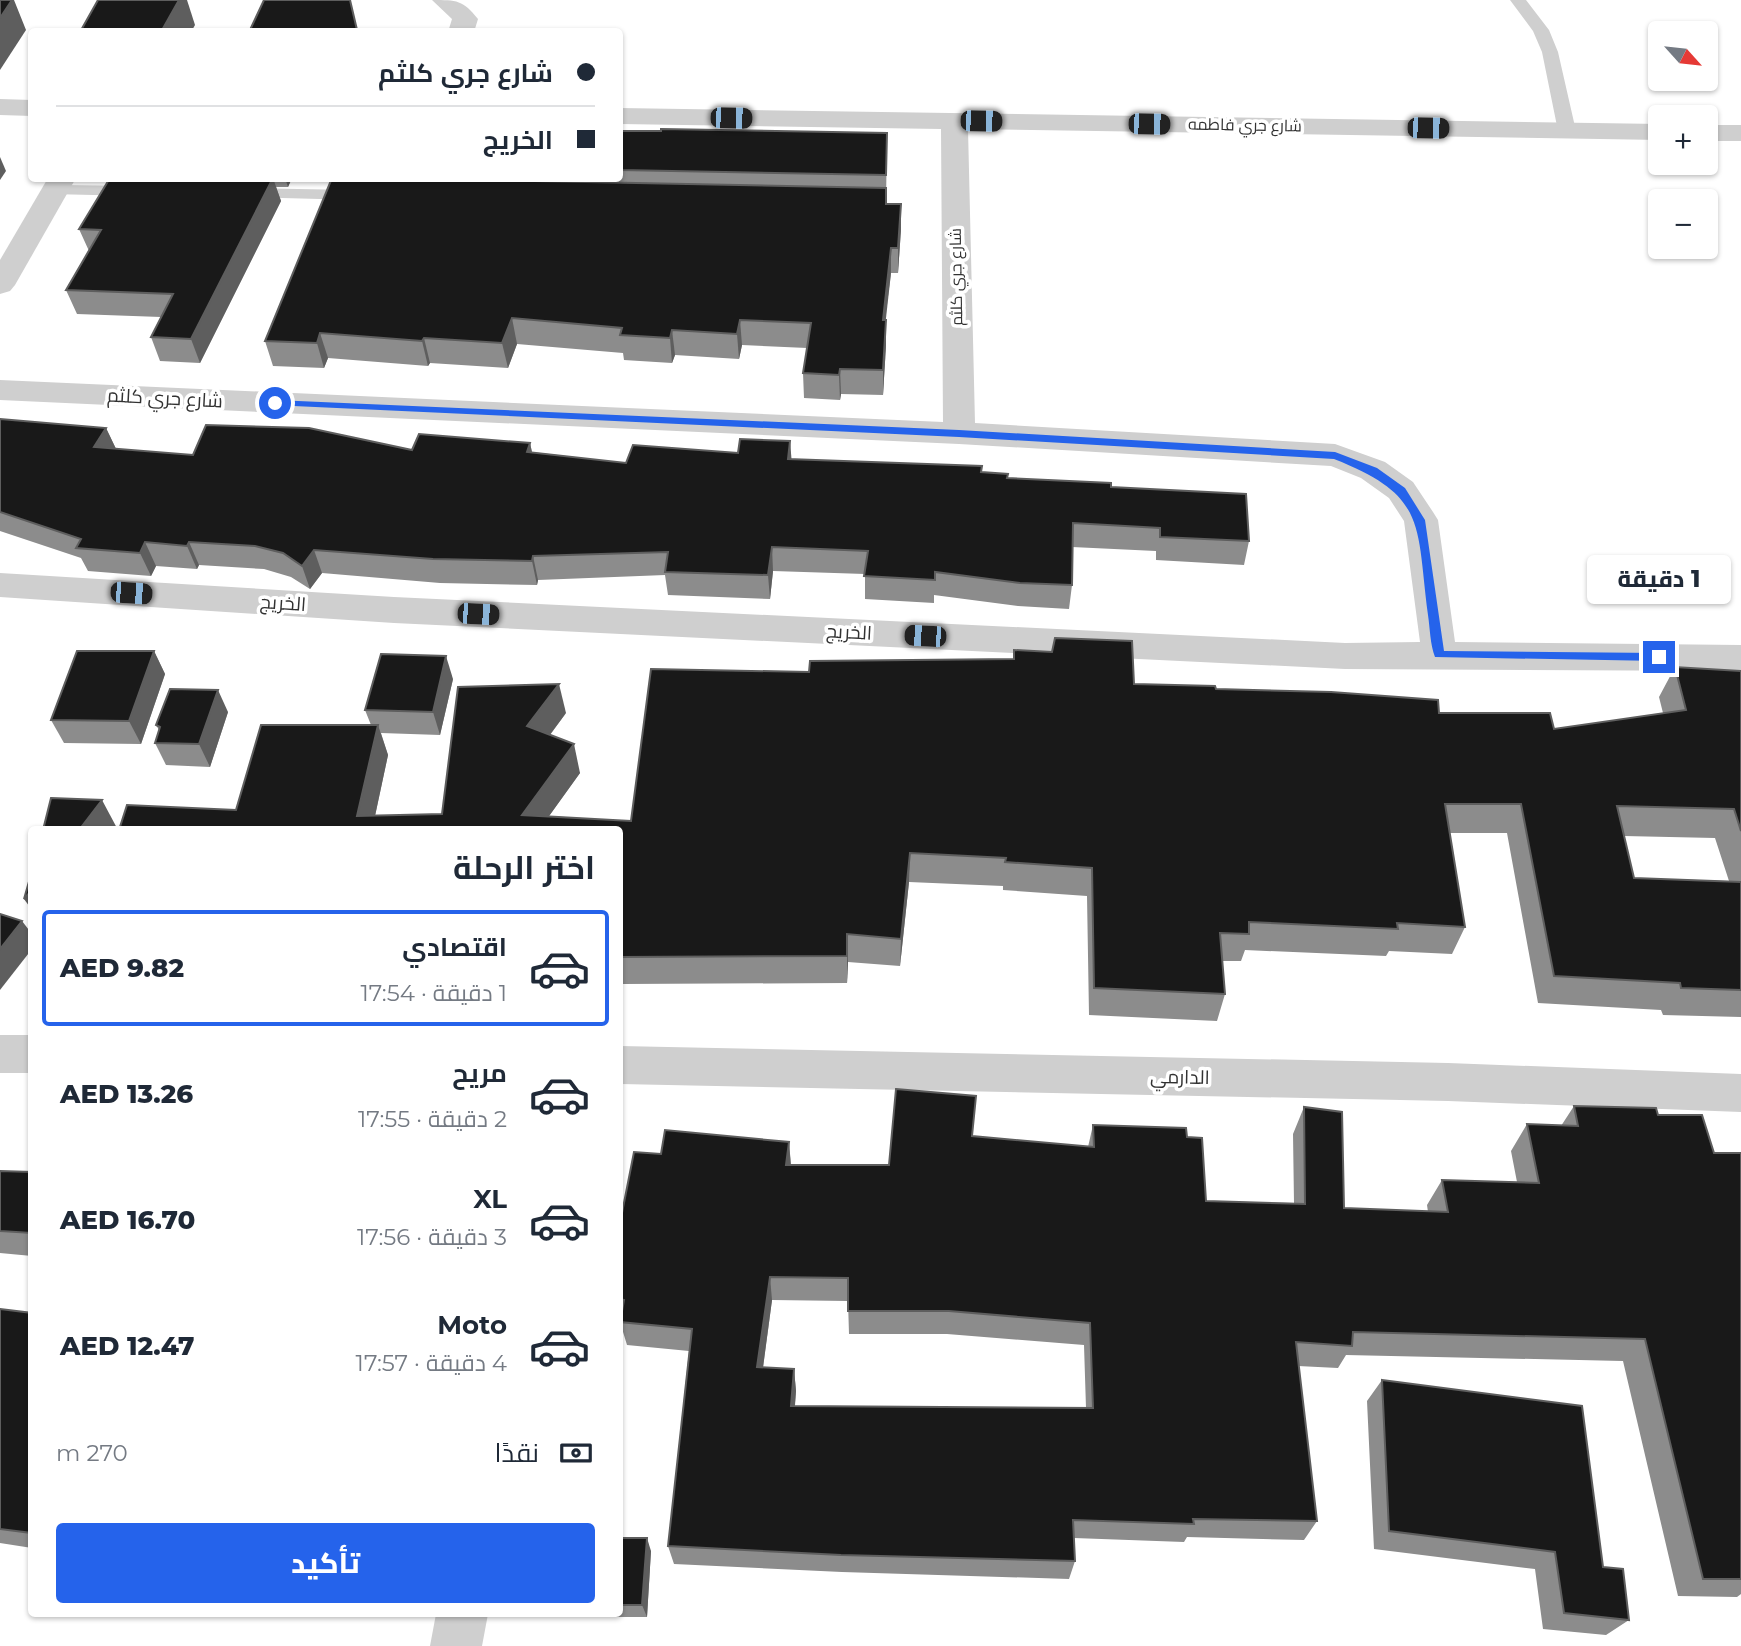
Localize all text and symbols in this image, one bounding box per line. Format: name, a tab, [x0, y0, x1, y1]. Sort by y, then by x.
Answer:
north arrow	[1648, 21, 1718, 91]
map controls	[1648, 21, 1718, 259]
text: شارع جري كلثم	[378, 57, 553, 89]
button: +	[1648, 105, 1718, 175]
car	[710, 107, 753, 129]
car	[960, 110, 1003, 132]
car	[1128, 113, 1171, 135]
street label: شارع جري فاطمه	[1188, 115, 1302, 139]
car	[1407, 117, 1450, 139]
text: الخريج	[483, 124, 553, 156]
button: −	[1648, 189, 1718, 259]
street label: شارع جري كلثم	[946, 228, 970, 326]
street label: شارع جري كلثم	[106, 383, 223, 416]
route start	[259, 387, 291, 419]
callout: 1 دقيقة	[1587, 556, 1731, 604]
text: 1 دقيقة	[1618, 565, 1700, 593]
car	[110, 581, 153, 605]
street label: الخريج	[259, 590, 307, 618]
car	[457, 602, 500, 626]
street label: الخريج	[825, 619, 873, 647]
car	[904, 624, 947, 648]
route end	[1643, 641, 1675, 673]
text: اختر الرحلة	[453, 848, 595, 887]
text: اقتصادي	[402, 931, 507, 963]
icon: car	[528, 937, 591, 1000]
text: AED 9.82	[60, 952, 184, 984]
text: 1 دقيقة · 17:54	[360, 979, 507, 1007]
text: مريح	[452, 1057, 507, 1089]
icon: car	[528, 1063, 591, 1126]
street label: الدارمي	[1150, 1065, 1210, 1092]
text: AED 13.26	[60, 1078, 193, 1110]
text: 2 دقيقة · 17:55	[358, 1105, 507, 1133]
text: XL	[473, 1183, 507, 1215]
icon: car	[528, 1189, 591, 1252]
text: AED 16.70	[60, 1204, 195, 1236]
text: 3 دقيقة · 17:56	[357, 1223, 507, 1251]
text: Moto	[437, 1309, 507, 1341]
icon: car	[528, 1315, 591, 1378]
text: AED 12.47	[60, 1330, 194, 1362]
text: 4 دقيقة · 17:57	[356, 1349, 507, 1377]
icon: cash	[557, 1434, 595, 1472]
text: نقدًا	[495, 1437, 539, 1469]
text: 270 m	[56, 1439, 128, 1467]
button: تأكيد	[56, 1523, 595, 1603]

